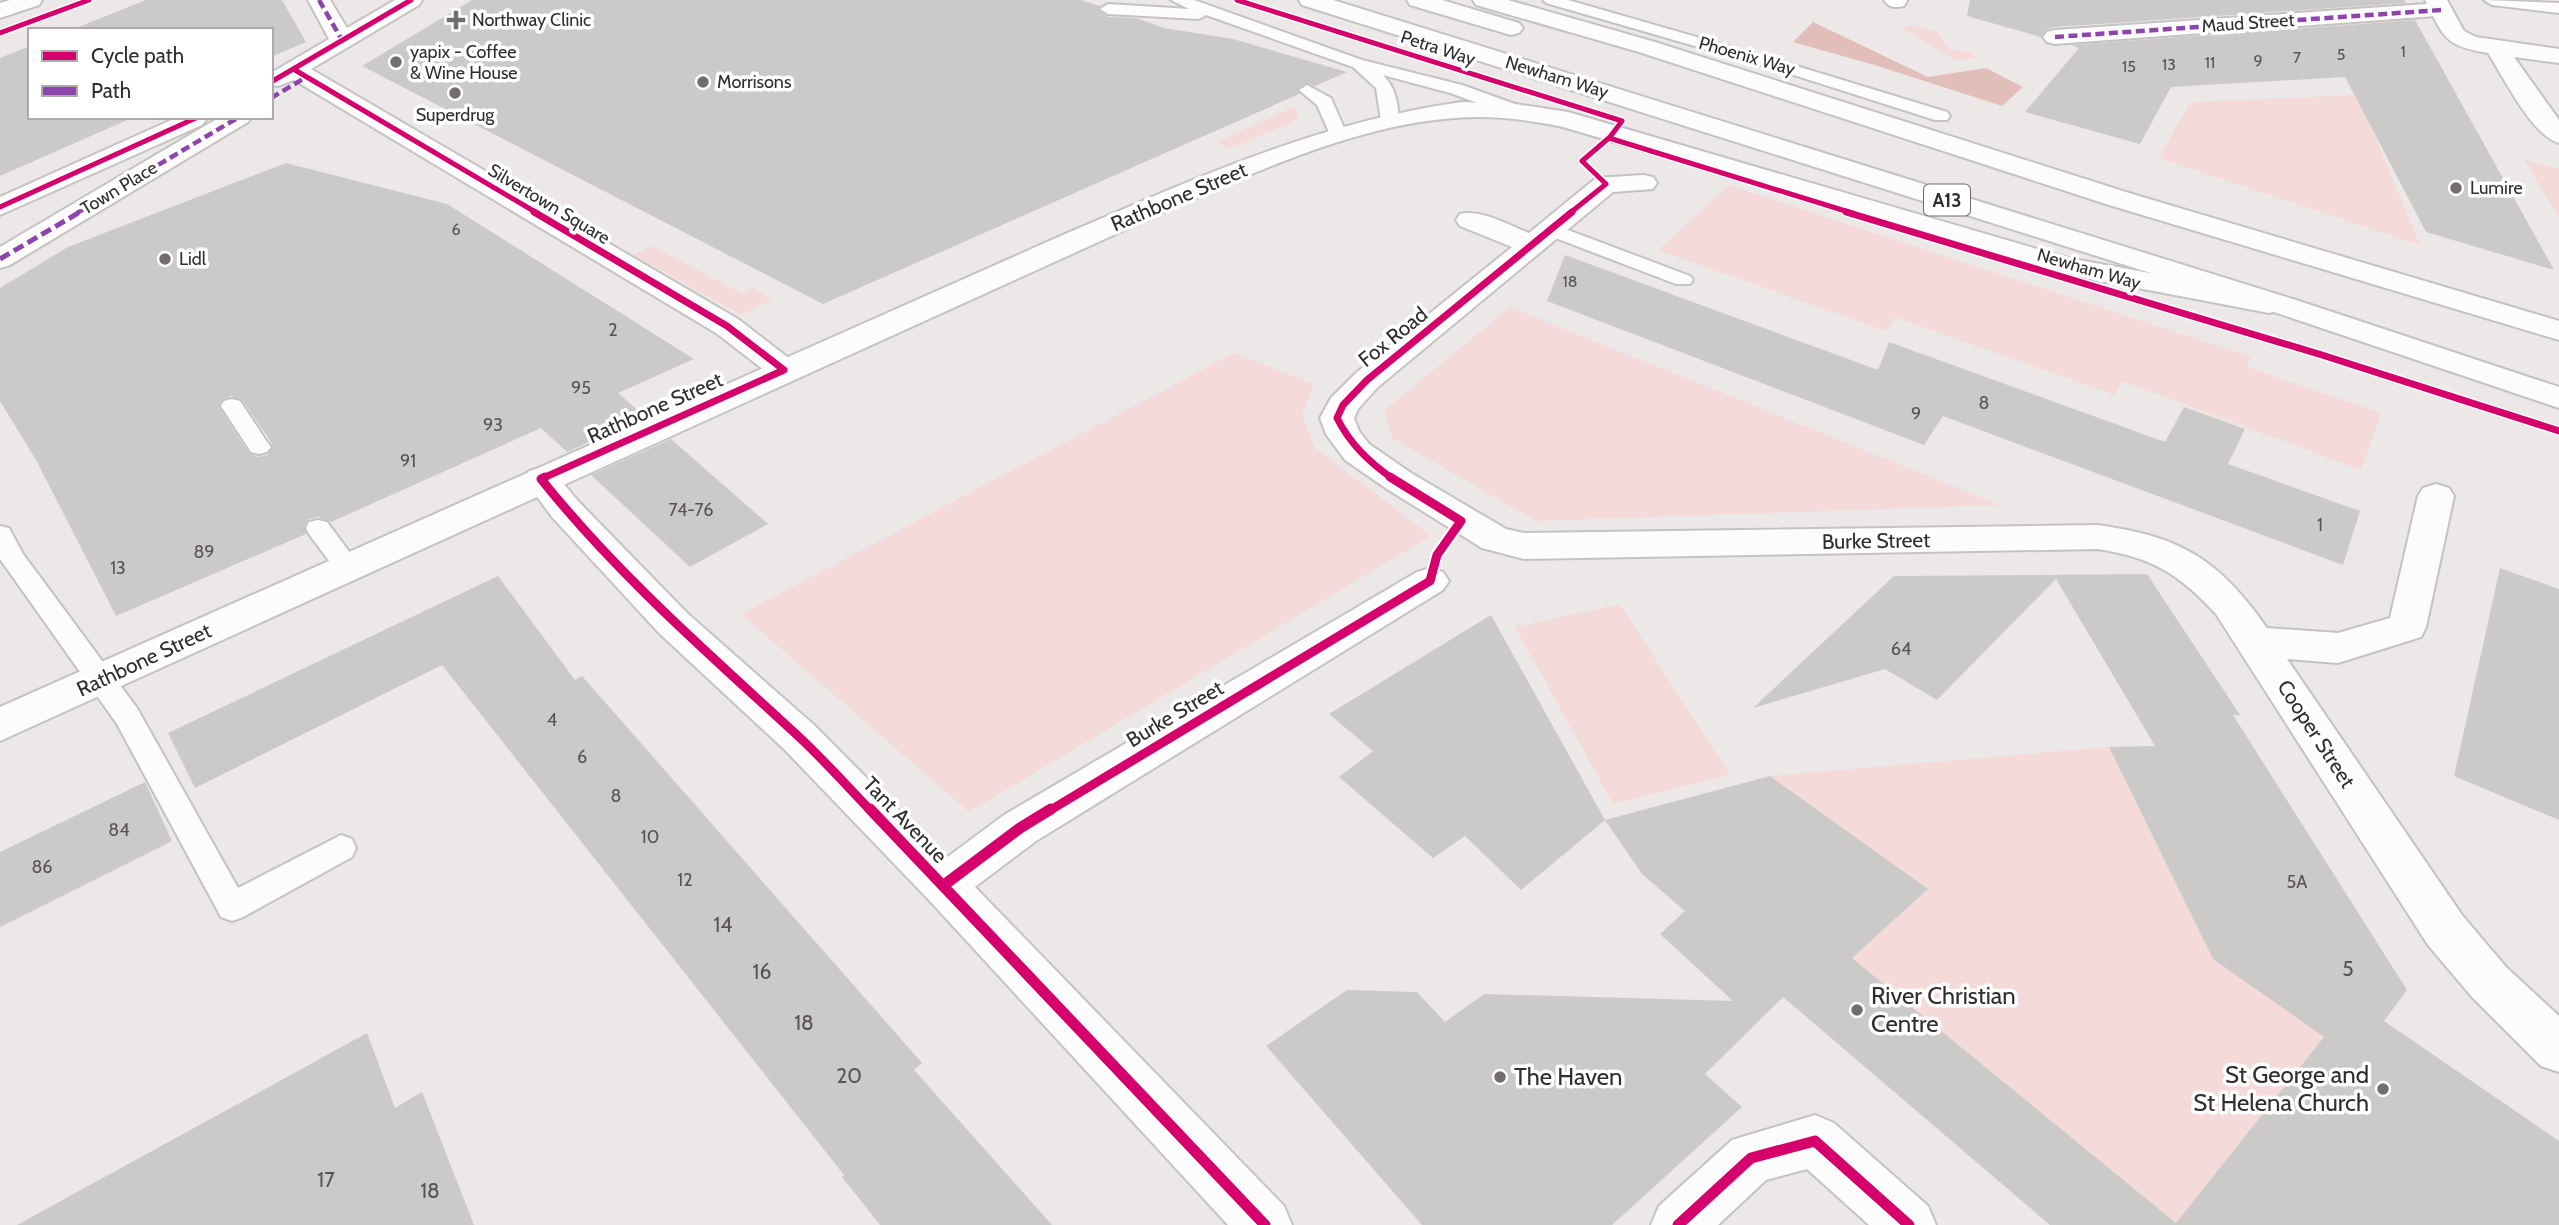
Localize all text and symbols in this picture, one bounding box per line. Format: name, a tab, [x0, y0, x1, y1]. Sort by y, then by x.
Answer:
place label: Northway Clinic	[472, 9, 591, 31]
street label: Maud Street	[2201, 9, 2295, 37]
marker: Northway Clinic	[446, 10, 466, 30]
street label: Petra Way	[1398, 26, 1478, 70]
legend	[28, 28, 273, 119]
street label: Phoenix Way	[1696, 32, 1798, 80]
place label: yapix - Coffee & Wine House	[410, 41, 518, 84]
house number: 1	[2400, 42, 2406, 61]
text: Cycle path	[91, 43, 184, 68]
house number: 5	[2337, 45, 2345, 64]
house number: 7	[2293, 48, 2301, 67]
street label: Newham Way	[1503, 51, 1611, 103]
house number: 9	[2253, 51, 2263, 70]
house number: 11	[2205, 53, 2215, 72]
marker: yapix - Coffee & Wine House	[388, 54, 404, 70]
house number: 13	[2162, 55, 2176, 74]
house number: 15	[2122, 57, 2136, 76]
place label: Morrisons	[717, 71, 791, 93]
marker: Morrisons	[695, 74, 711, 90]
text: Path	[91, 78, 131, 103]
marker: Superdrug	[447, 85, 463, 101]
place label: Superdrug	[416, 104, 495, 126]
street label: Town Place	[77, 157, 161, 219]
street label: Rathbone Street	[1107, 157, 1251, 236]
street label: Silvertown Square	[484, 159, 614, 249]
place label: Lumire	[2470, 177, 2523, 199]
marker: Lumire	[2448, 180, 2464, 196]
road number: A13	[1924, 184, 1970, 216]
house number: 6	[451, 220, 461, 239]
street label: Newham Way	[2035, 244, 2143, 294]
place label: Lidl	[179, 248, 207, 270]
marker: Lidl	[157, 251, 173, 267]
house number: 18	[1563, 272, 1577, 291]
street label: Fox Road	[1353, 301, 1432, 372]
house number: 2	[608, 319, 618, 341]
street label: Rathbone Street	[583, 367, 726, 449]
house number: 95	[571, 377, 591, 399]
house number: 8	[1979, 392, 1989, 414]
house number: 9	[1911, 403, 1921, 425]
house number: 93	[483, 414, 503, 436]
house number: 91	[400, 450, 416, 472]
house number: 74-76	[669, 499, 713, 521]
house number: 1	[2317, 514, 2323, 536]
street label: Burke Street	[1822, 527, 1930, 554]
house number: 89	[193, 541, 215, 563]
house number: 13	[110, 557, 126, 579]
street label: Rathbone Street	[73, 618, 215, 702]
house number: 64	[1891, 638, 1911, 660]
street label: Burke Street	[1122, 675, 1228, 752]
street label: Cooper Street	[2272, 675, 2361, 792]
house number: 4	[547, 709, 557, 731]
house number: 6	[577, 746, 587, 768]
street label: Tant Avenue	[858, 771, 953, 868]
house number: 8	[611, 785, 621, 807]
house number: 84	[108, 819, 130, 841]
house number: 10	[641, 826, 659, 848]
house number: 86	[31, 856, 53, 878]
house number: 12	[677, 869, 693, 891]
house number: 5A	[2287, 871, 2307, 893]
house number: 14	[714, 912, 732, 937]
house number: 5	[2342, 956, 2354, 981]
house number: 16	[753, 959, 771, 984]
place label: River Christian Centre	[1871, 981, 2016, 1038]
marker: River Christian Centre	[1849, 1002, 1865, 1018]
house number: 18	[794, 1010, 814, 1035]
place label: St George and St Helena Church	[2193, 1060, 2369, 1117]
place label: The Haven	[1514, 1062, 1622, 1091]
house number: 20	[836, 1063, 862, 1088]
marker: The Haven	[1492, 1069, 1508, 1085]
marker: St George and St Helena Church	[2375, 1081, 2391, 1097]
house number: 17	[317, 1167, 335, 1192]
house number: 18	[420, 1178, 440, 1203]

